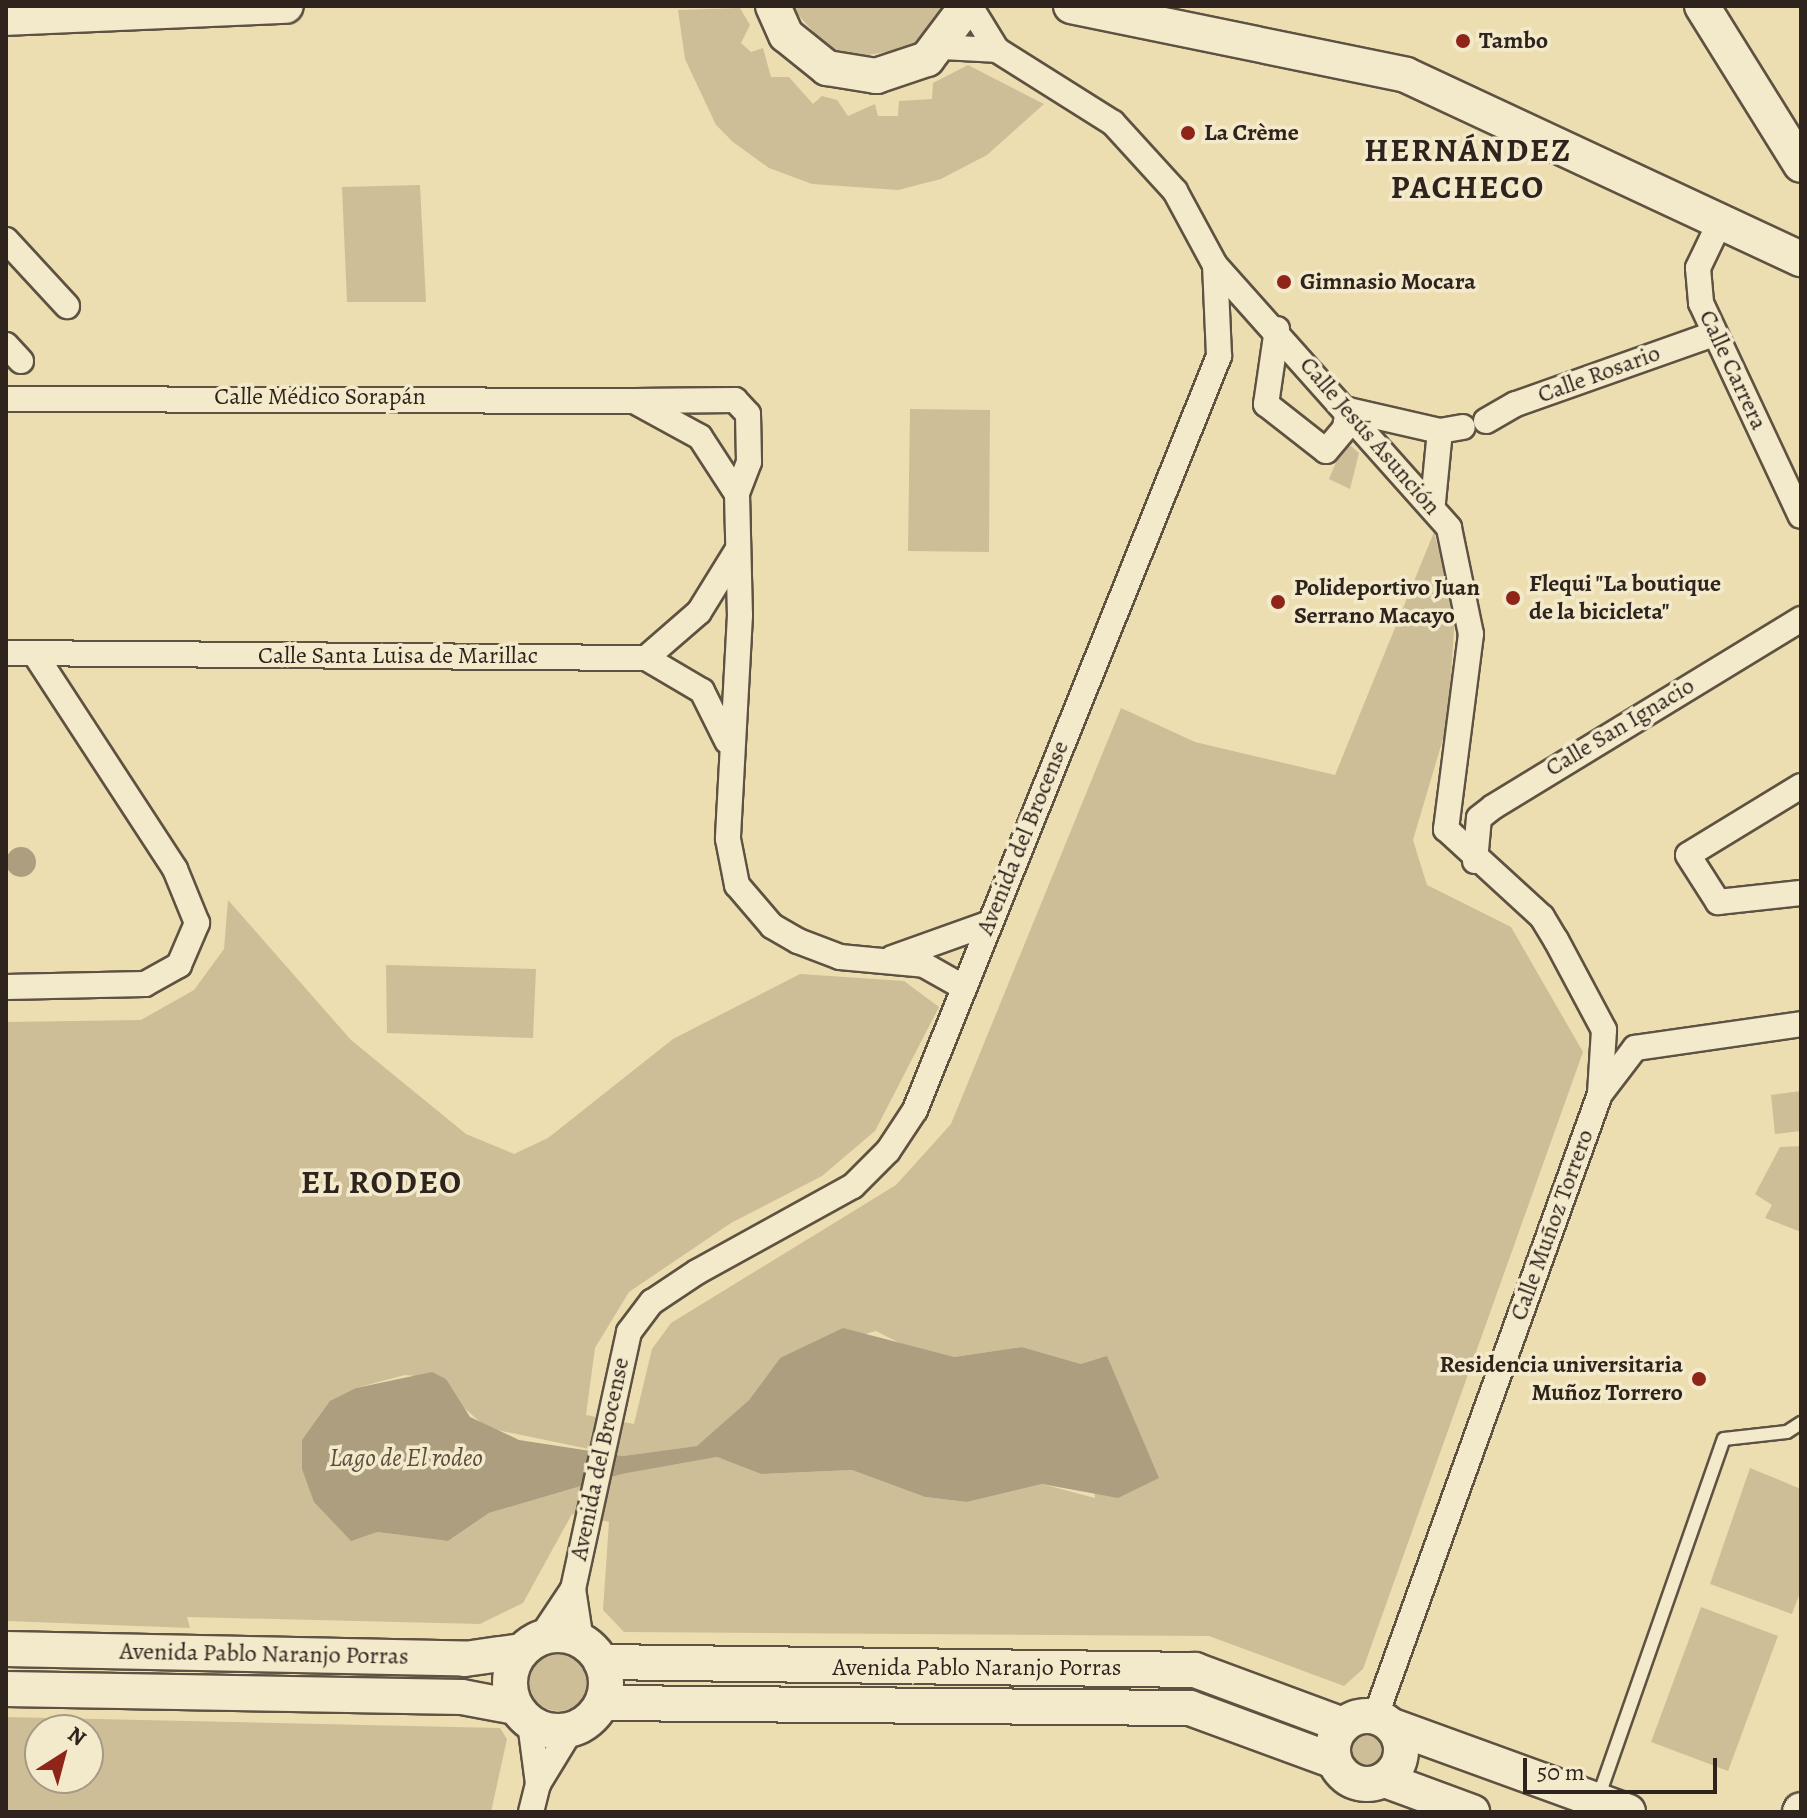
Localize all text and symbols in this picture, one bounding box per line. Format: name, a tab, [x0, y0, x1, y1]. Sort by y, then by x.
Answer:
place label: Tambo	[1479, 27, 1548, 55]
marker: Tambo	[1454, 32, 1472, 50]
place label: La Crème	[1204, 119, 1299, 147]
marker: La Crème	[1179, 124, 1197, 142]
district label: HERNÁNDEZ PACHECO	[1364, 132, 1572, 207]
place label: Gimnasio Mocara	[1300, 268, 1476, 296]
marker: Gimnasio Mocara	[1275, 273, 1293, 291]
street label: Calle Carrera	[1693, 306, 1773, 434]
street label: Calle Rosario	[1534, 339, 1664, 409]
street label: Calle Jesús Asunción	[1294, 351, 1446, 521]
street label: Calle Médico Sorapán	[214, 383, 426, 411]
place label: Flequi "La boutique de la bicicleta"	[1529, 570, 1722, 626]
place label: Polideportivo Juan Serrano Macayo	[1294, 574, 1480, 630]
marker: Flequi "La boutique de la bicicleta"	[1504, 589, 1522, 607]
marker: Polideportivo Juan Serrano Macayo	[1269, 593, 1287, 611]
street label: Calle Santa Luisa de Marillac	[258, 642, 538, 670]
street label: Calle San Ignacio	[1540, 671, 1700, 783]
street label: Avenida del Brocense	[971, 737, 1075, 939]
street label: Calle Muñoz Torrero	[1504, 1126, 1600, 1324]
district label: EL RODEO	[301, 1163, 463, 1201]
place label: Residencia universitaria Muñoz Torrero	[1440, 1351, 1683, 1407]
street label: Avenida del Brocense	[564, 1355, 636, 1563]
marker: Residencia universitaria Muñoz Torrero	[1690, 1370, 1708, 1388]
water label: Lago de El rodeo	[329, 1442, 483, 1474]
street label: Avenida Pablo Naranjo Porras	[119, 1637, 409, 1671]
street label: Avenida Pablo Naranjo Porras	[832, 1654, 1122, 1682]
north arrow	[24, 1714, 104, 1794]
text: N	[62, 1719, 92, 1753]
scale bar	[1527, 1742, 1721, 1792]
text: 50 m	[1537, 1756, 1585, 1788]

